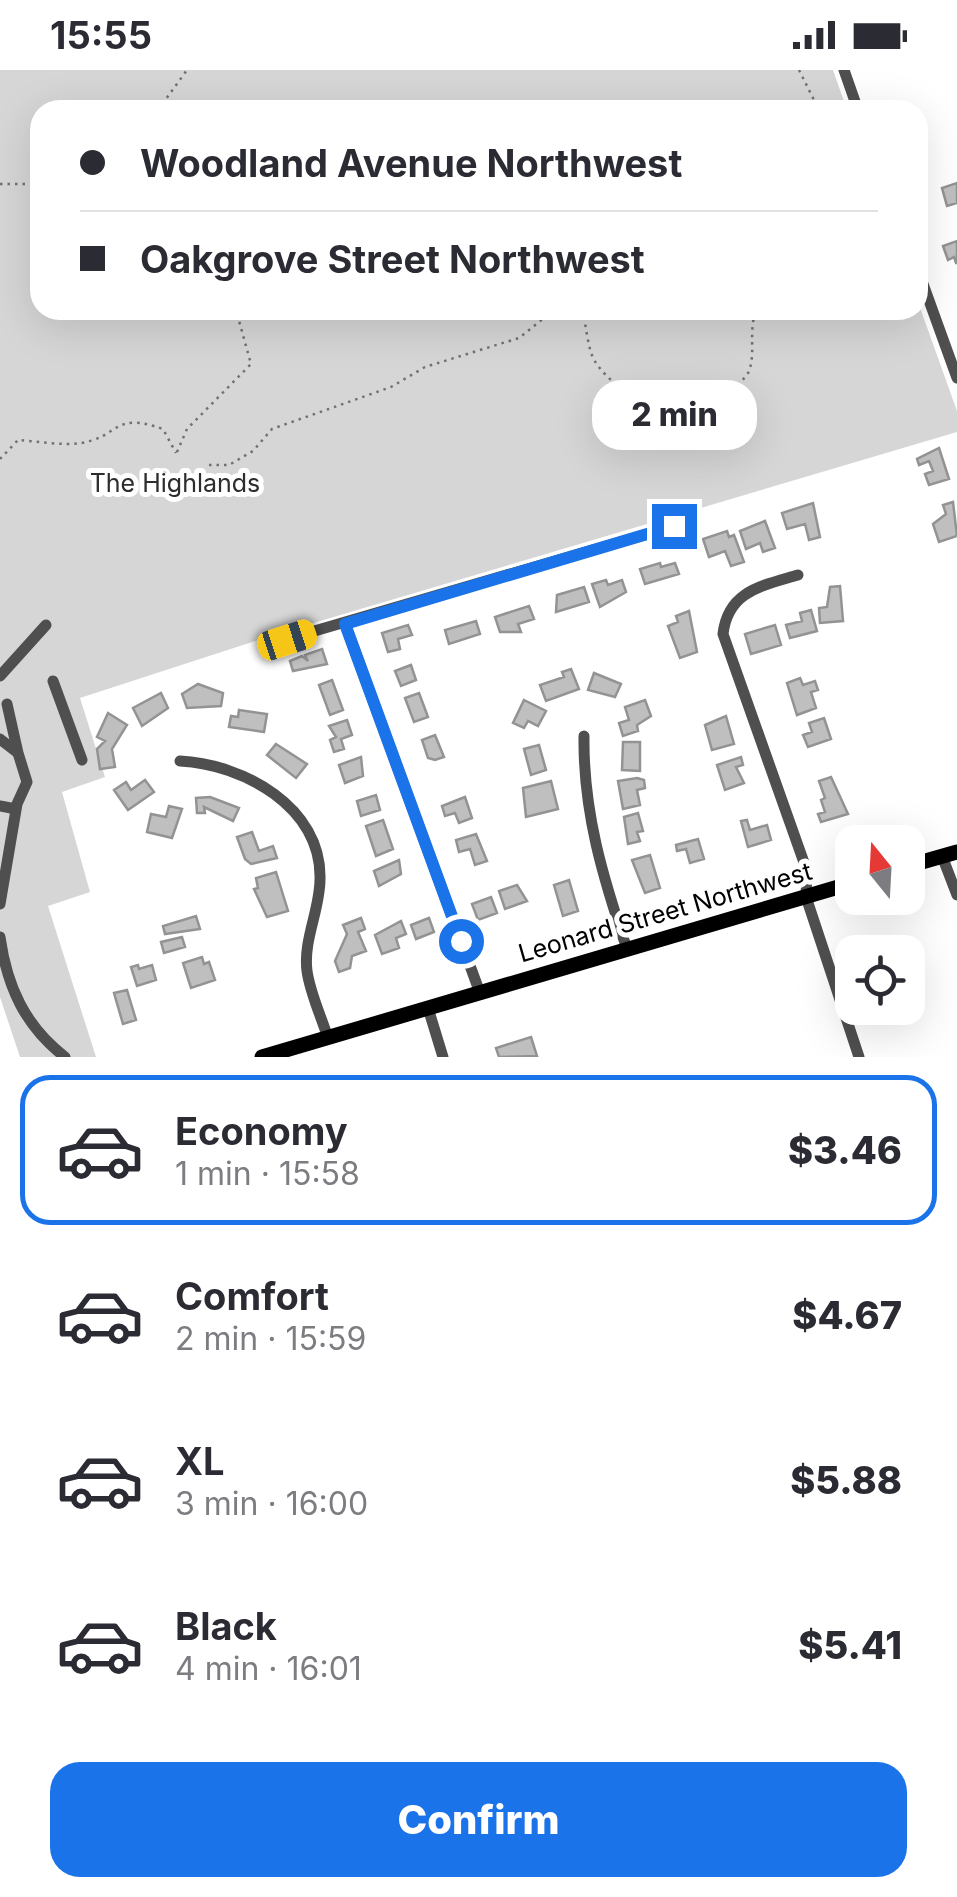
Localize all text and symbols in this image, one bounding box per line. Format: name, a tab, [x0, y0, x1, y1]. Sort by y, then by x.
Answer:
text: 15:55	[50, 12, 152, 58]
text: Woodland Avenue Northwest	[140, 140, 682, 186]
text: Oakgrove Street Northwest	[140, 236, 645, 282]
callout: 2 min	[592, 381, 756, 451]
text: 2 min	[631, 395, 718, 434]
park label: The Highlands	[90, 468, 260, 498]
route end	[652, 504, 697, 549]
car	[254, 616, 320, 664]
north arrow	[835, 825, 925, 915]
map controls	[835, 825, 925, 1025]
street label: Leonard Street Northwest	[515, 856, 815, 968]
route start	[439, 919, 484, 964]
button: locate	[835, 935, 925, 1025]
icon: car	[55, 1105, 145, 1195]
text: Economy	[175, 1108, 348, 1154]
text: $3.46	[788, 1127, 902, 1173]
text: 1 min · 15:58	[175, 1154, 360, 1193]
icon: car	[55, 1270, 145, 1360]
text: Comfort	[175, 1273, 329, 1319]
text: $4.67	[792, 1292, 902, 1338]
text: 2 min · 15:59	[175, 1319, 366, 1358]
icon: car	[55, 1435, 145, 1525]
text: XL	[175, 1438, 225, 1484]
text: $5.88	[790, 1457, 902, 1503]
text: 3 min · 16:00	[175, 1484, 368, 1523]
icon: car	[55, 1600, 145, 1690]
text: Black	[175, 1603, 277, 1649]
text: $5.41	[798, 1622, 902, 1668]
text: 4 min · 16:01	[175, 1649, 362, 1688]
button: Confirm	[50, 1762, 907, 1877]

